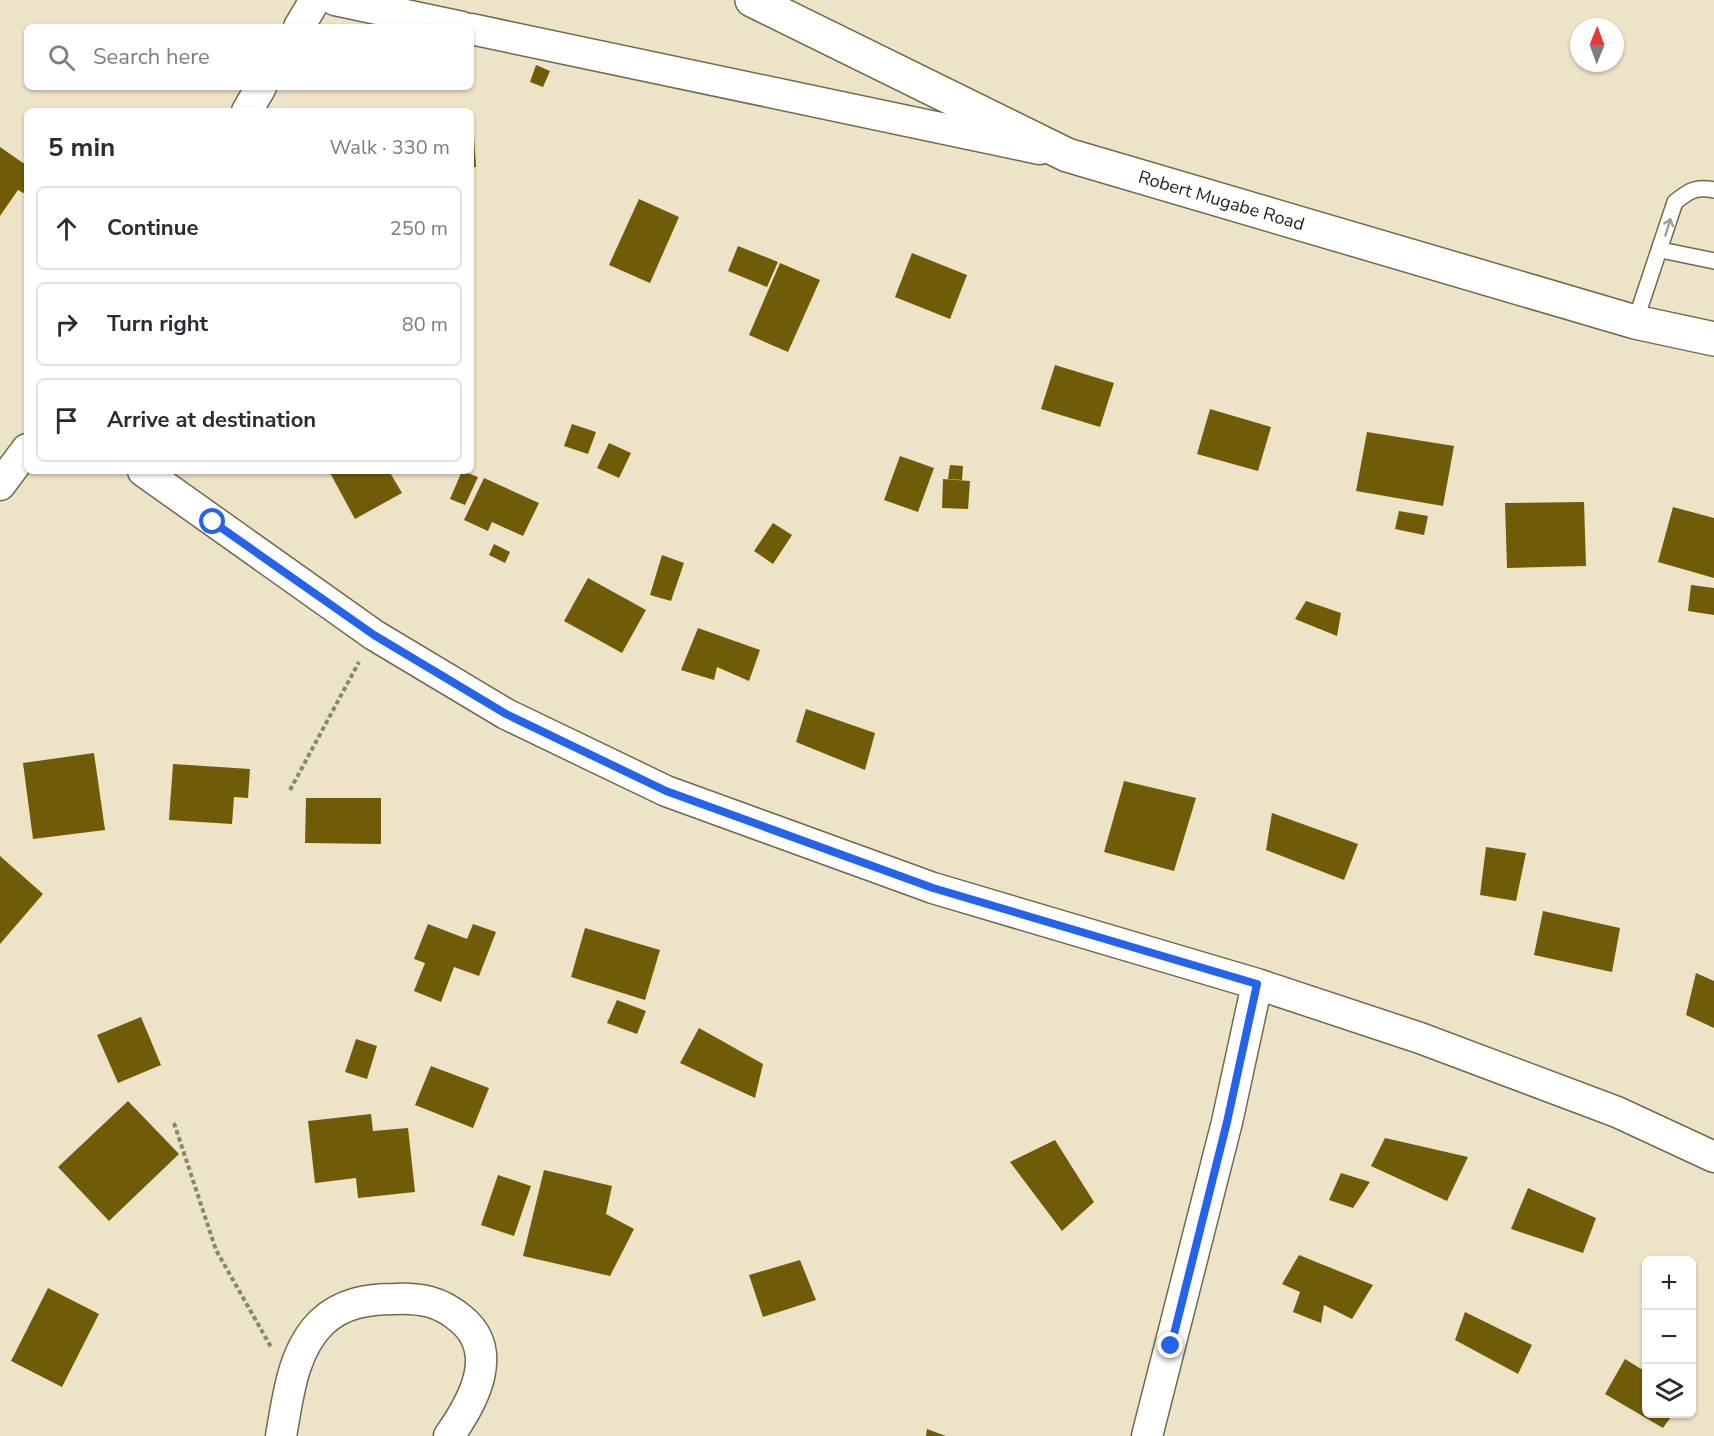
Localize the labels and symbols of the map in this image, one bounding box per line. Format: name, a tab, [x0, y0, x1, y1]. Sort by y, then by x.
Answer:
north arrow	[1570, 18, 1624, 72]
street label: Robert Mugabe Road	[1135, 165, 1307, 236]
one-way arrow	[1663, 218, 1674, 237]
route start	[199, 508, 225, 534]
route end	[1157, 1332, 1183, 1358]

